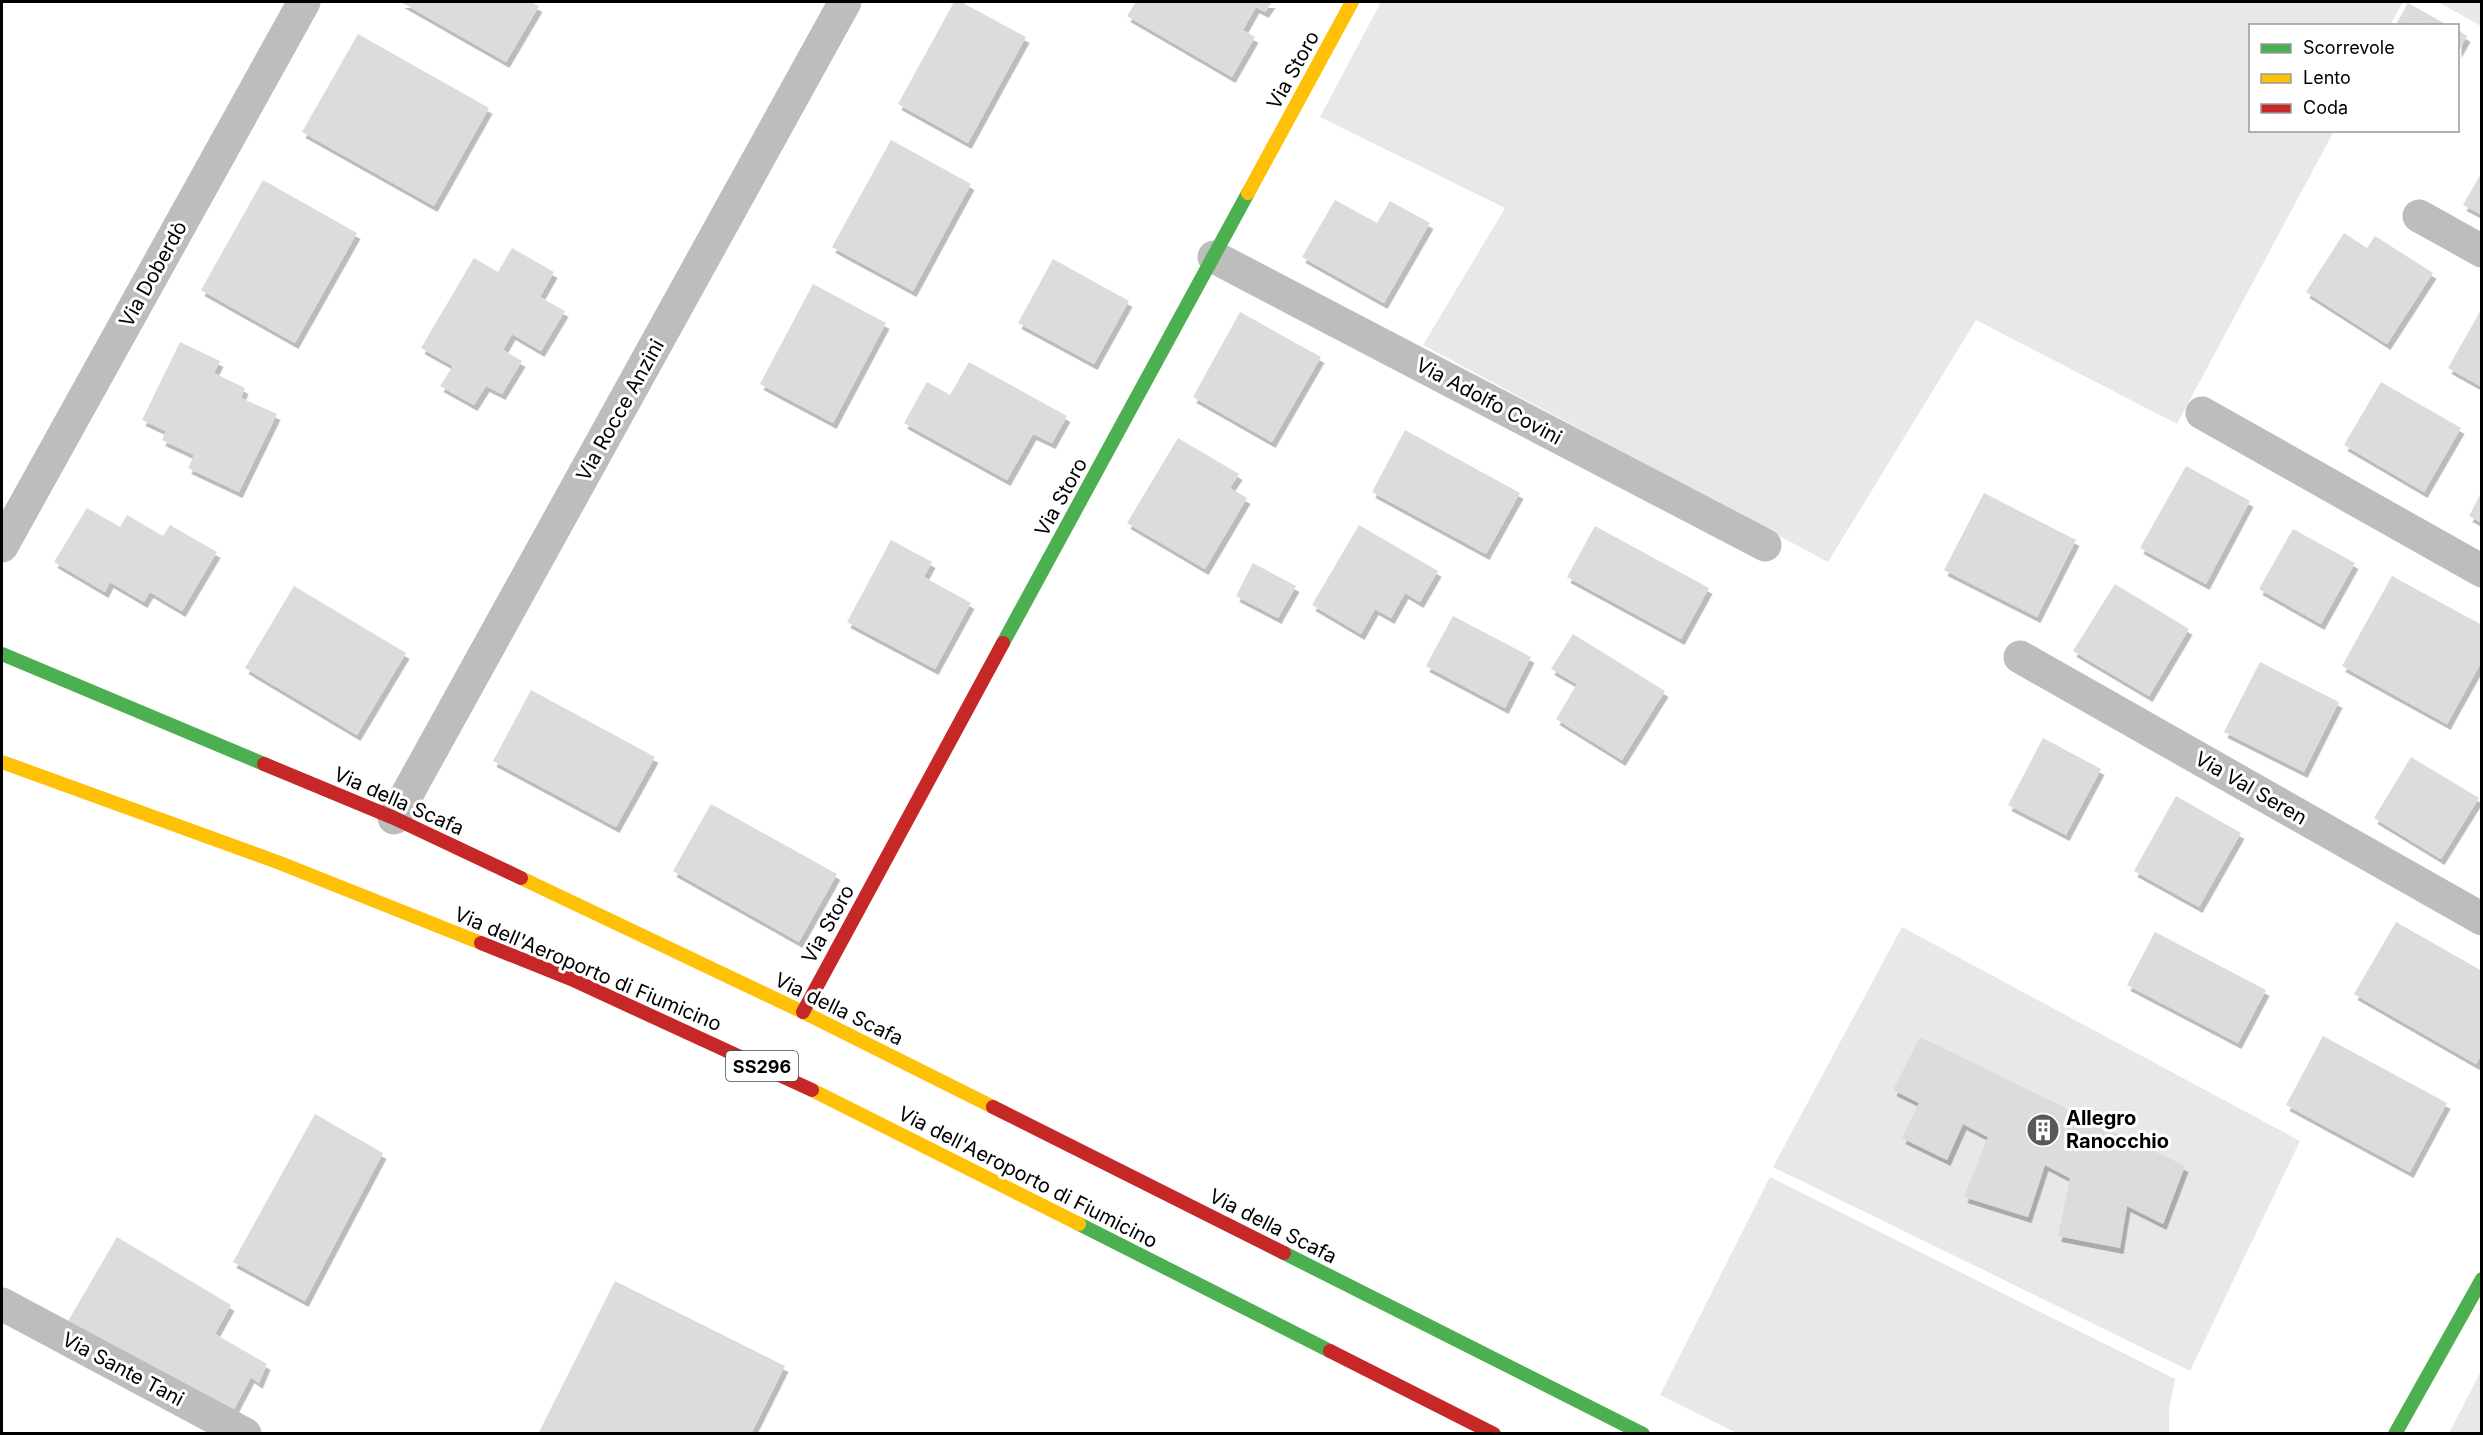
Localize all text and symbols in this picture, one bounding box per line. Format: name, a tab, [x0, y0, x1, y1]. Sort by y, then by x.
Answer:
legend	[2249, 24, 2459, 132]
street label: Via Storo	[1262, 27, 1324, 113]
text: Scorrevole	[2303, 37, 2395, 58]
text: Lento	[2303, 67, 2351, 88]
text: Coda	[2303, 97, 2348, 118]
street label: Via Doberdò	[114, 217, 192, 331]
street label: Via Rocce Anzini	[571, 335, 669, 485]
street label: Via Adolfo Covini	[1412, 352, 1566, 450]
street label: Via Storo	[1030, 454, 1092, 540]
street label: Via Val Seren	[2191, 746, 2311, 830]
street label: Via della Scafa	[330, 762, 468, 840]
street label: Via Storo	[797, 881, 859, 967]
street label: Via dell'Aeroporto di Fiumicino	[451, 902, 725, 1036]
street label: Via della Scafa	[771, 968, 907, 1050]
road number: SS296	[726, 1051, 798, 1081]
street label: Via dell'Aeroporto di Fiumicino	[894, 1101, 1162, 1253]
place label: Allegro Ranocchio	[2066, 1106, 2169, 1153]
building icon: Allegro Ranocchio	[2025, 1112, 2061, 1148]
street label: Via della Scafa	[1205, 1184, 1341, 1268]
street label: Via Sante Tani	[58, 1327, 188, 1411]

